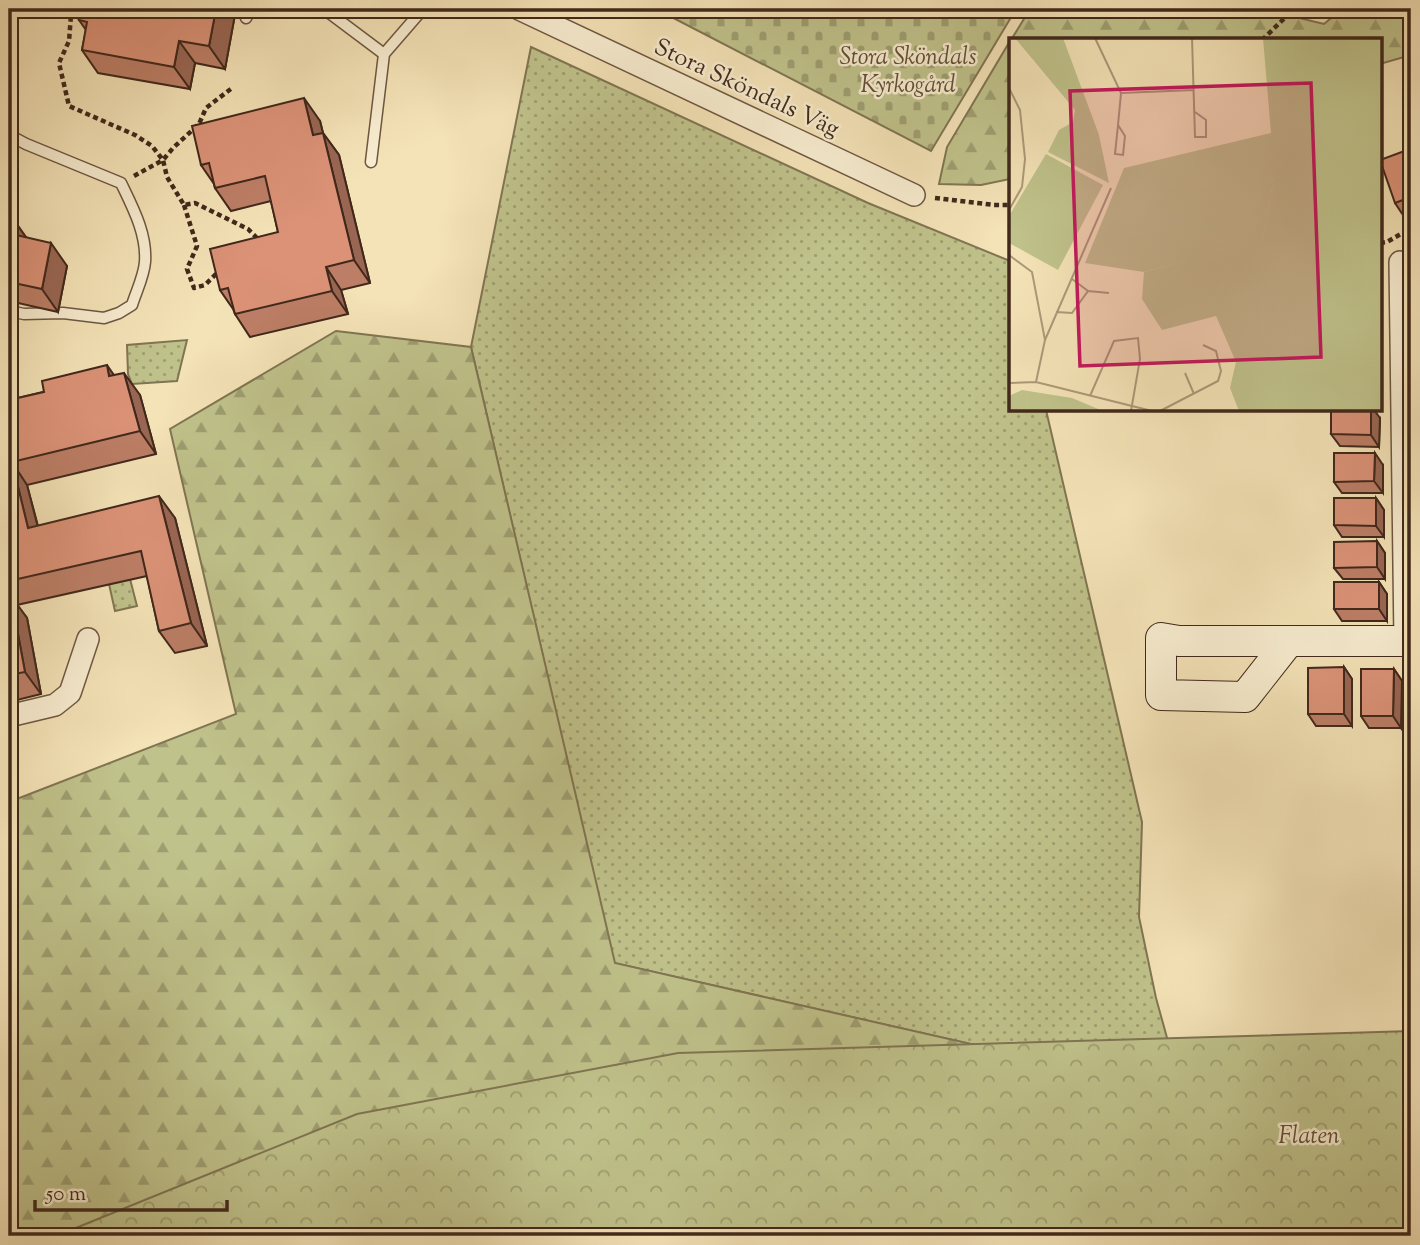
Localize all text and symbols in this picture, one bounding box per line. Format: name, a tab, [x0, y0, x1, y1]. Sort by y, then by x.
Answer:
street label: Stora Sköndals Väg	[648, 31, 845, 147]
inset map	[1009, 38, 1382, 411]
park label: Stora Sköndals Kyrkogård	[839, 41, 977, 103]
park label: Flaten	[1278, 1120, 1340, 1154]
scale bar	[35, 1168, 228, 1212]
text: 50 m	[45, 1180, 86, 1210]

